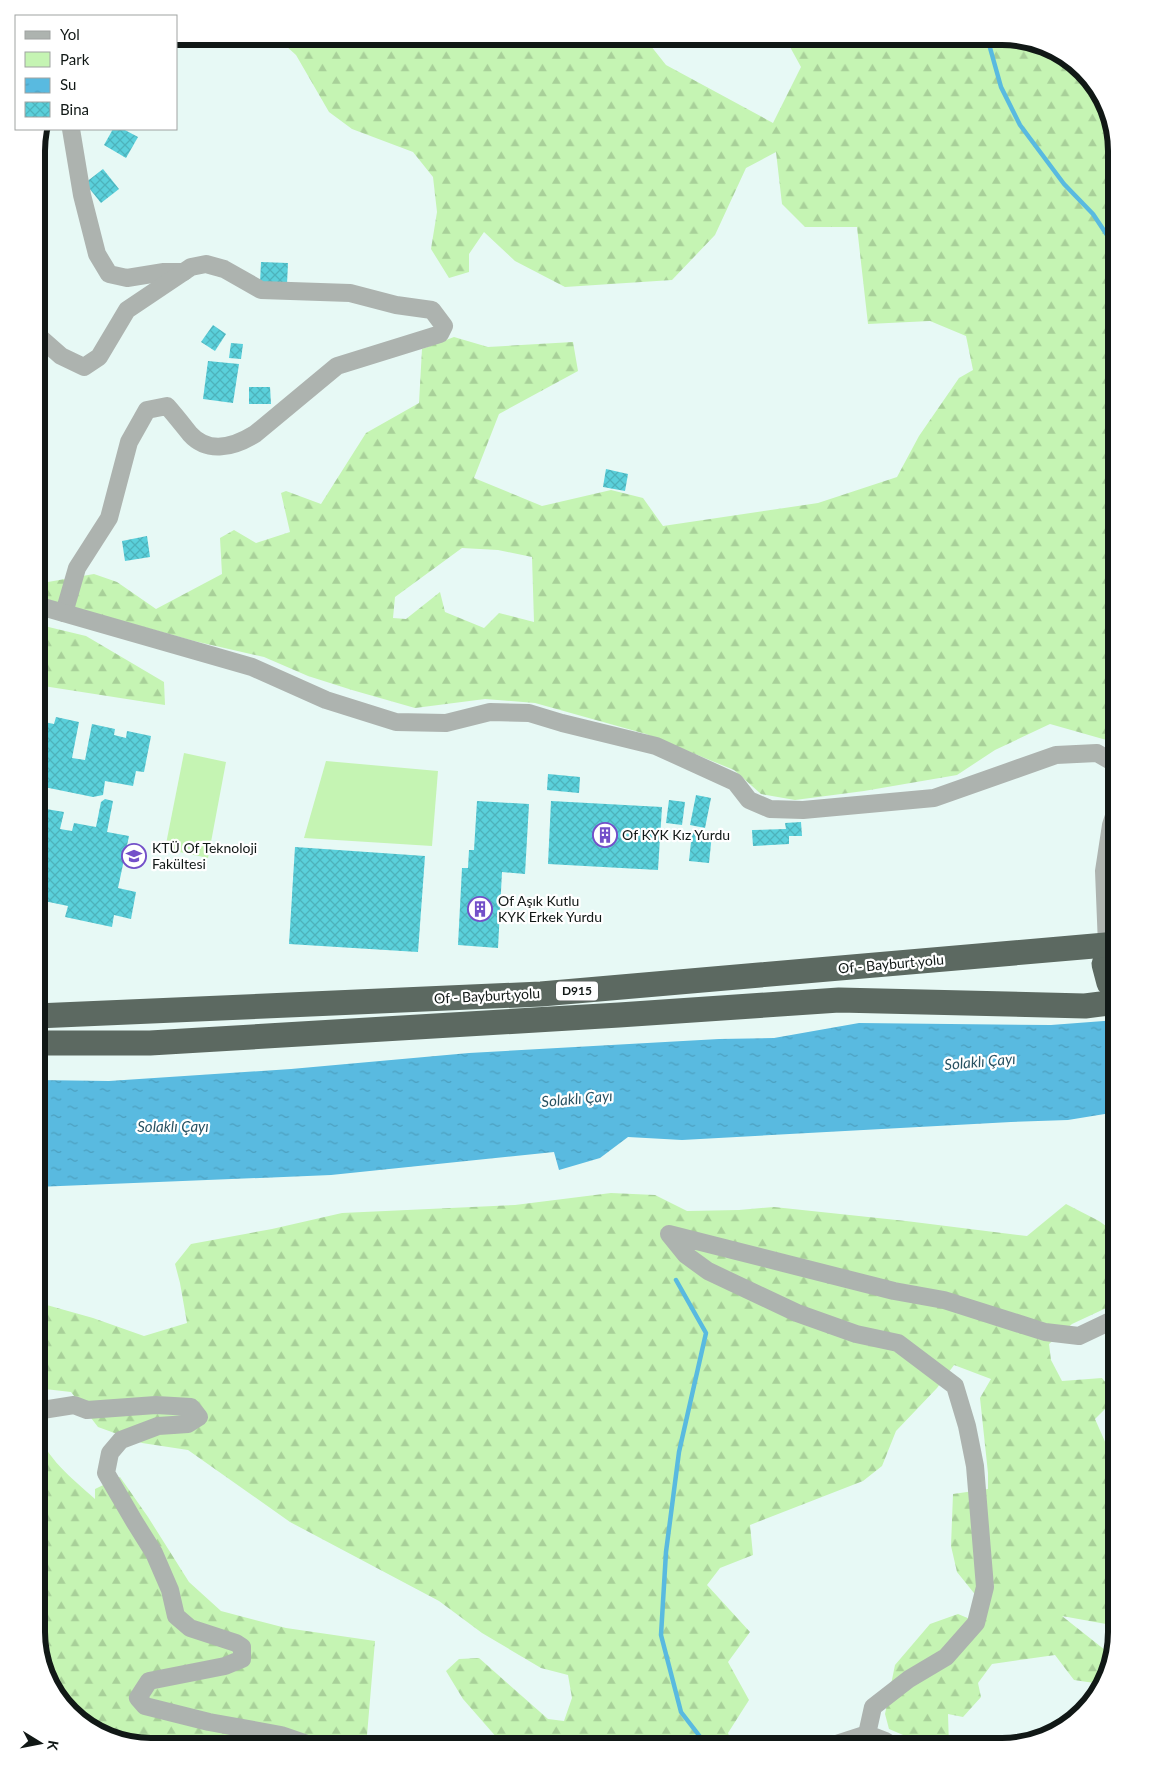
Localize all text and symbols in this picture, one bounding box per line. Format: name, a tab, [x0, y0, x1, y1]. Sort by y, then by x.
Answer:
legend	[15, 15, 178, 130]
text: Yol	[60, 25, 80, 43]
text: Park	[60, 50, 90, 68]
text: Su	[60, 75, 76, 93]
text: Bina	[60, 100, 89, 118]
building icon: Of KYK Kız Yurdu	[592, 822, 618, 848]
place label: Of KYK Kız Yurdu	[622, 826, 730, 843]
place label: KTÜ Of Teknoloji Fakültesi	[152, 839, 257, 872]
school or university icon: KTÜ Of Teknoloji Fakültesi	[121, 843, 147, 869]
place label: Of Aşık Kutlu KYK Erkek Yurdu	[498, 892, 602, 925]
building icon: Of Aşık Kutlu KYK Erkek Yurdu	[467, 896, 493, 922]
street label: Of - Bayburt yolu	[837, 950, 945, 977]
road number: D915	[556, 981, 598, 1000]
street label: Of - Bayburt yolu	[434, 984, 540, 1007]
water label: Solaklı Çayı	[944, 1049, 1016, 1073]
water label: Solaklı Çayı	[541, 1086, 613, 1110]
water label: Solaklı Çayı	[137, 1117, 209, 1135]
north arrow	[15, 1718, 65, 1768]
text: K	[44, 1739, 63, 1752]

